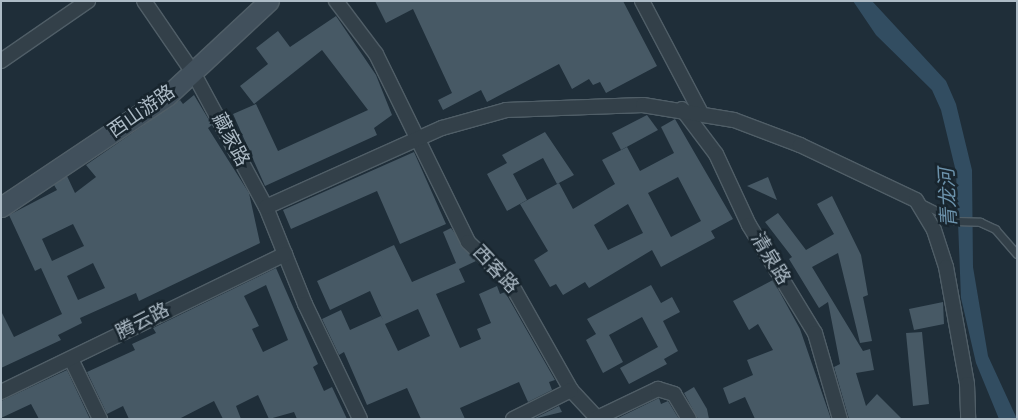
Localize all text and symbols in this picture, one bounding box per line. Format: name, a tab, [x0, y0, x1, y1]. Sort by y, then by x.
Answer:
street label: 西山游路	[104, 81, 180, 143]
street label: 藏家路	[207, 109, 253, 171]
water label: 青龙河	[934, 167, 962, 229]
street label: 清泉路	[746, 229, 794, 289]
street label: 西客路	[467, 241, 523, 299]
street label: 腾云路	[112, 299, 174, 345]

